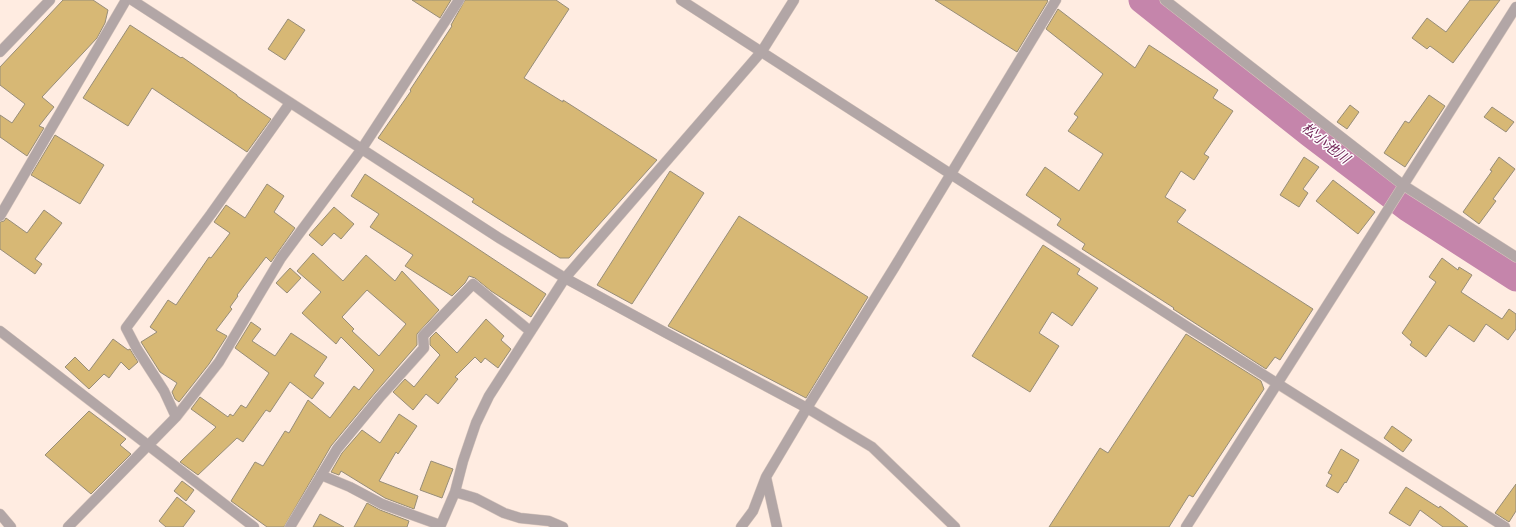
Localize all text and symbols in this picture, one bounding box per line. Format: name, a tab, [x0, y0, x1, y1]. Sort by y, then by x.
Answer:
water label: 松小池川	[1298, 120, 1354, 169]

